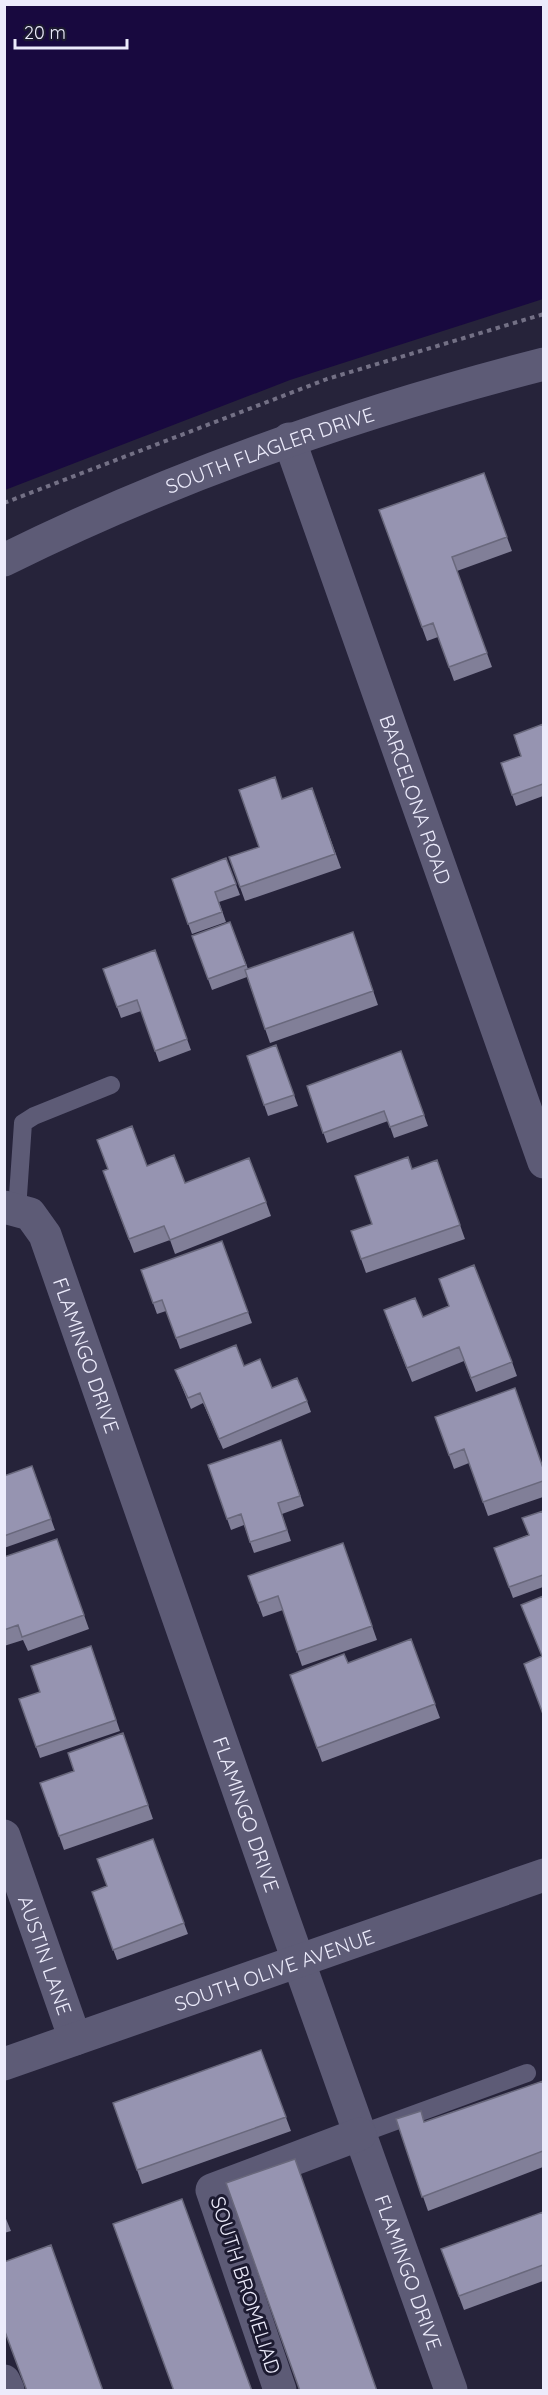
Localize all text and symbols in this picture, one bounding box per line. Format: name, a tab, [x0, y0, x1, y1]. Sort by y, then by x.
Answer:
scale bar	[15, 12, 128, 50]
text: 20 m	[24, 21, 66, 44]
street label: SOUTH FLAGLER DRIVE	[162, 401, 377, 498]
street label: BARCELONA ROAD	[375, 711, 457, 887]
street label: FLAMINGO DRIVE	[48, 1274, 126, 1436]
street label: FLAMINGO DRIVE	[208, 1733, 285, 1895]
street label: AUSTIN LANE	[13, 1892, 78, 2018]
street label: SOUTH OLIVE AVENUE	[171, 1923, 377, 2016]
street label: FLAMINGO DRIVE	[370, 2191, 448, 2353]
street label: SOUTH BROMELIAD	[206, 2193, 286, 2377]

